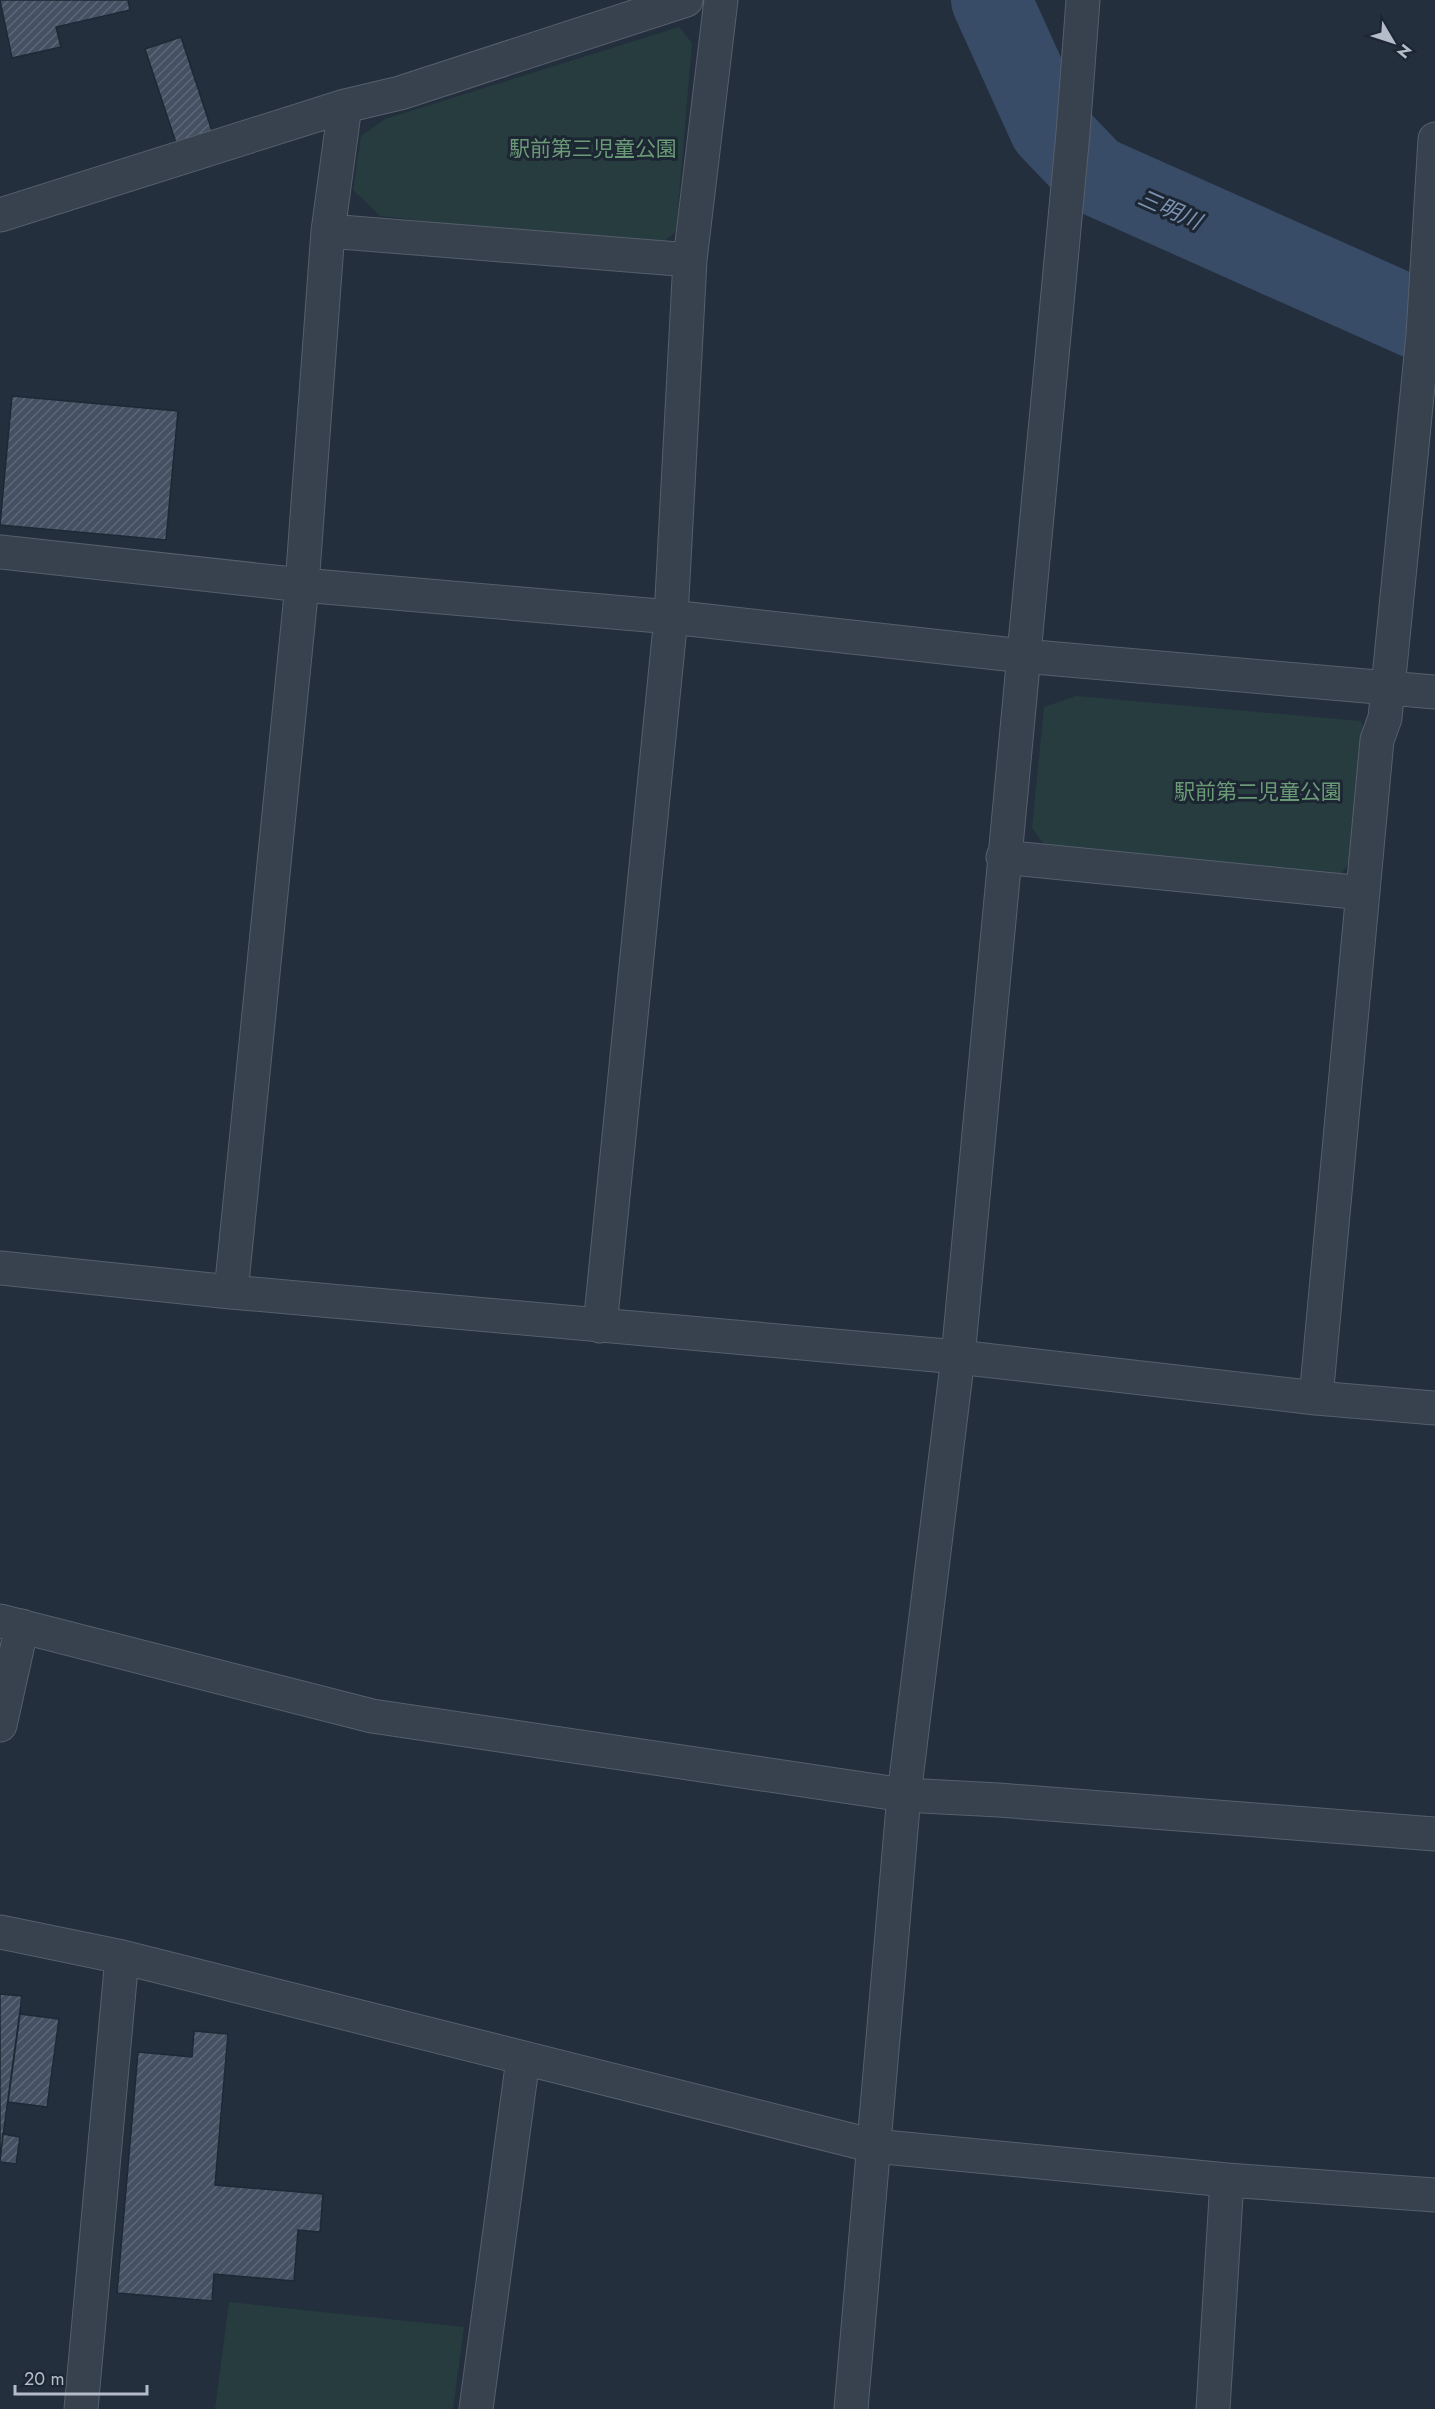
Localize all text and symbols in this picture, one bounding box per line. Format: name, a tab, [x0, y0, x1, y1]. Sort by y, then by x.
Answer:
north arrow	[1363, 12, 1423, 72]
text: N	[1391, 39, 1417, 63]
park label: 駅前第三児童公園	[509, 134, 677, 164]
water label: 三明川	[1133, 181, 1208, 238]
park label: 駅前第二児童公園	[1174, 777, 1342, 807]
scale bar	[15, 2358, 147, 2396]
text: 20 m	[24, 2366, 64, 2392]

